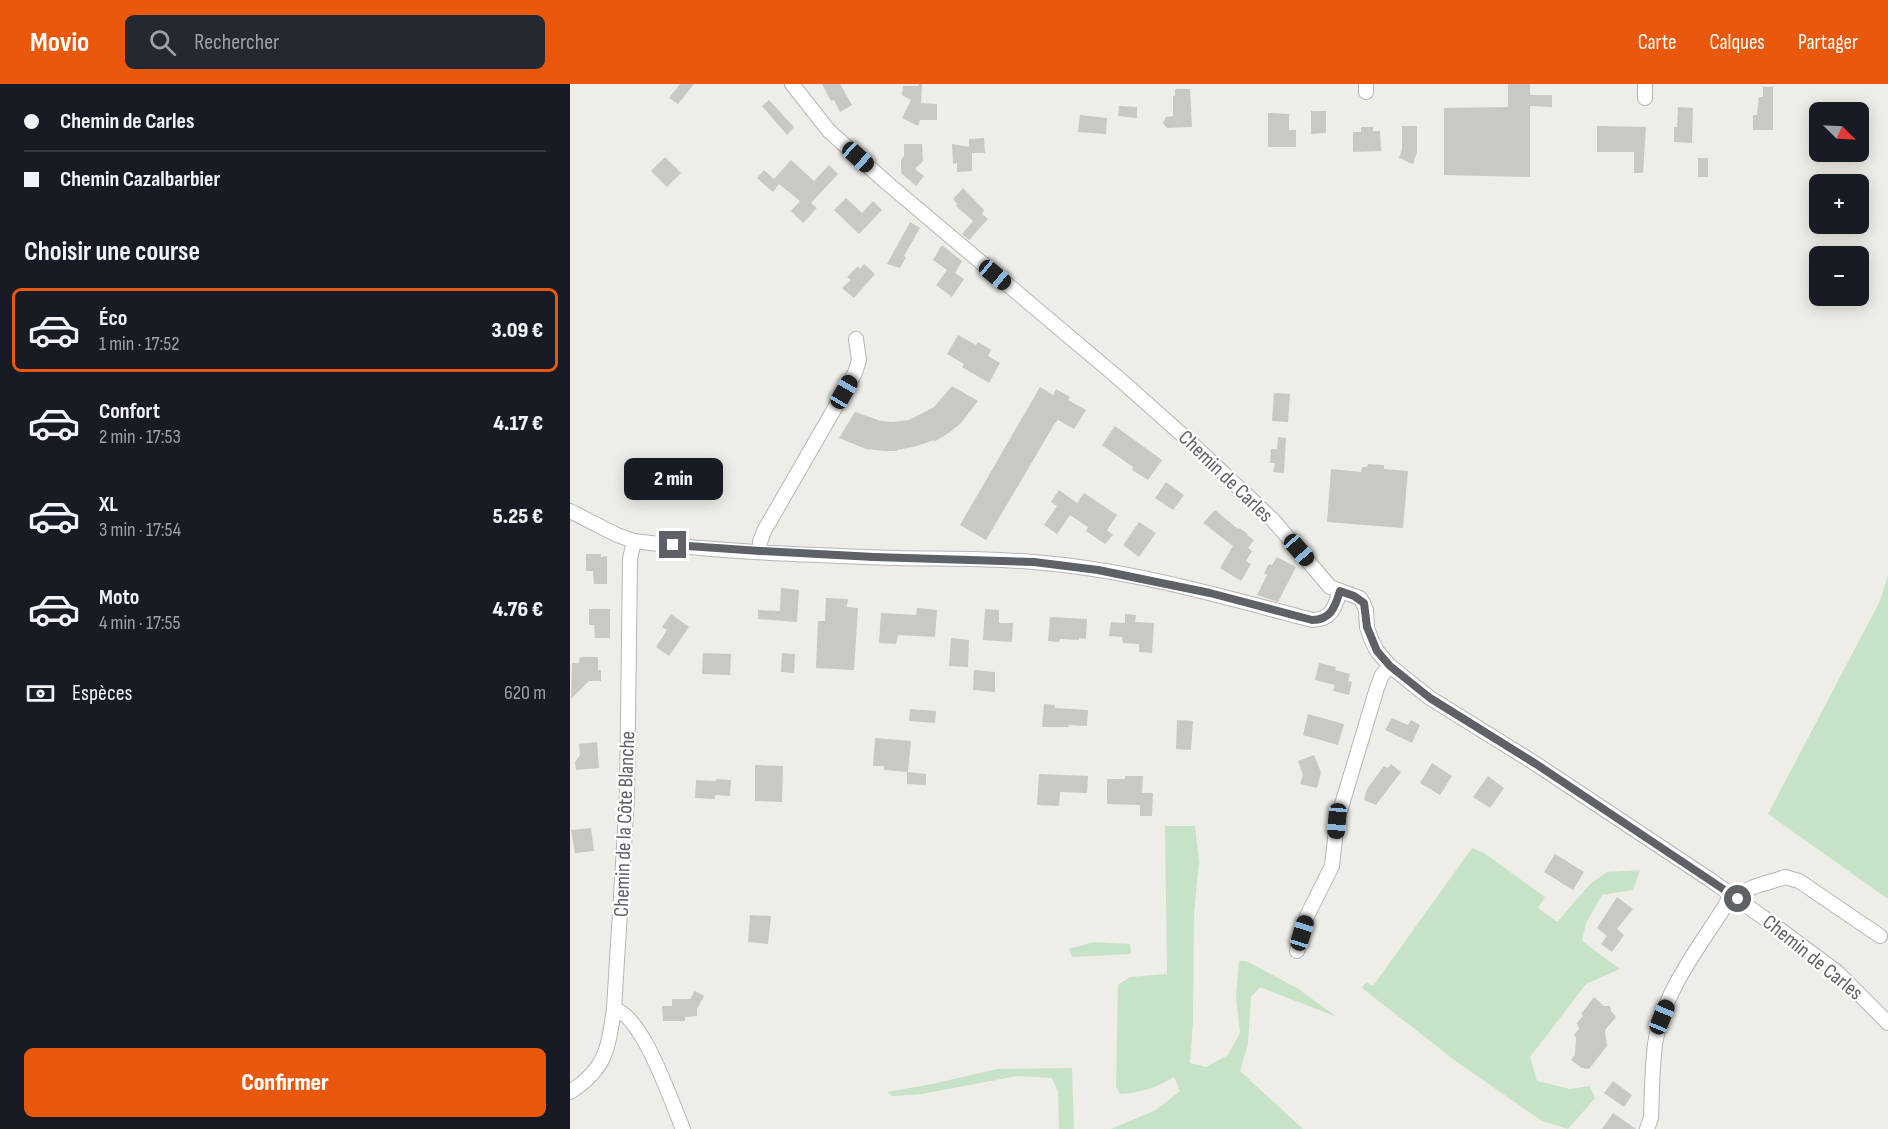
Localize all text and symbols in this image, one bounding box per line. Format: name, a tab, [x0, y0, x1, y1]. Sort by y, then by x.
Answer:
search box	[125, 15, 545, 69]
text: Movio	[30, 26, 89, 59]
icon: search	[146, 26, 179, 59]
text: Rechercher	[194, 29, 279, 56]
text: Carte	[1638, 30, 1677, 55]
text: Calques	[1710, 30, 1765, 55]
text: Partager	[1798, 30, 1858, 55]
north arrow	[1809, 102, 1869, 162]
map controls	[1809, 102, 1869, 306]
text: Chemin de Carles	[60, 108, 194, 135]
car	[839, 138, 877, 176]
text: Chemin Cazalbarbier	[60, 166, 220, 193]
button: +	[1809, 174, 1869, 234]
text: Choisir une course	[24, 236, 200, 268]
button: −	[1809, 246, 1869, 306]
car	[975, 257, 1015, 293]
icon: car	[27, 303, 81, 357]
text: Éco	[99, 305, 127, 332]
text: 3.09 €	[492, 317, 543, 344]
text: 1 min · 17:52	[99, 332, 180, 356]
car	[827, 372, 861, 412]
icon: car	[27, 396, 81, 450]
text: Confort	[99, 398, 160, 425]
text: 4.17 €	[493, 410, 543, 437]
text: 2 min · 17:53	[99, 425, 181, 449]
street label: Chemin de Carles	[1173, 425, 1278, 528]
callout: 2 min	[624, 458, 722, 500]
text: 2 min	[654, 467, 693, 491]
icon: car	[27, 489, 81, 543]
text: XL	[99, 491, 118, 518]
text: 5.25 €	[493, 503, 543, 530]
text: 3 min · 17:54	[99, 518, 181, 542]
route end	[659, 531, 686, 558]
car	[1280, 531, 1318, 569]
icon: car	[27, 582, 81, 636]
text: Moto	[99, 584, 139, 611]
text: 4.76 €	[492, 596, 543, 623]
text: 4 min · 17:55	[99, 611, 181, 635]
icon: cash	[24, 677, 57, 710]
text: Espèces	[72, 680, 132, 707]
text: 620 m	[504, 681, 546, 705]
street label: Chemin de la Côte Blanche	[609, 731, 640, 917]
car	[1326, 802, 1348, 840]
route start	[1724, 885, 1751, 912]
street label: Chemin de Carles	[1758, 909, 1868, 1005]
car	[1288, 913, 1316, 953]
car	[1647, 997, 1677, 1037]
button: Confirmer	[24, 1048, 546, 1117]

